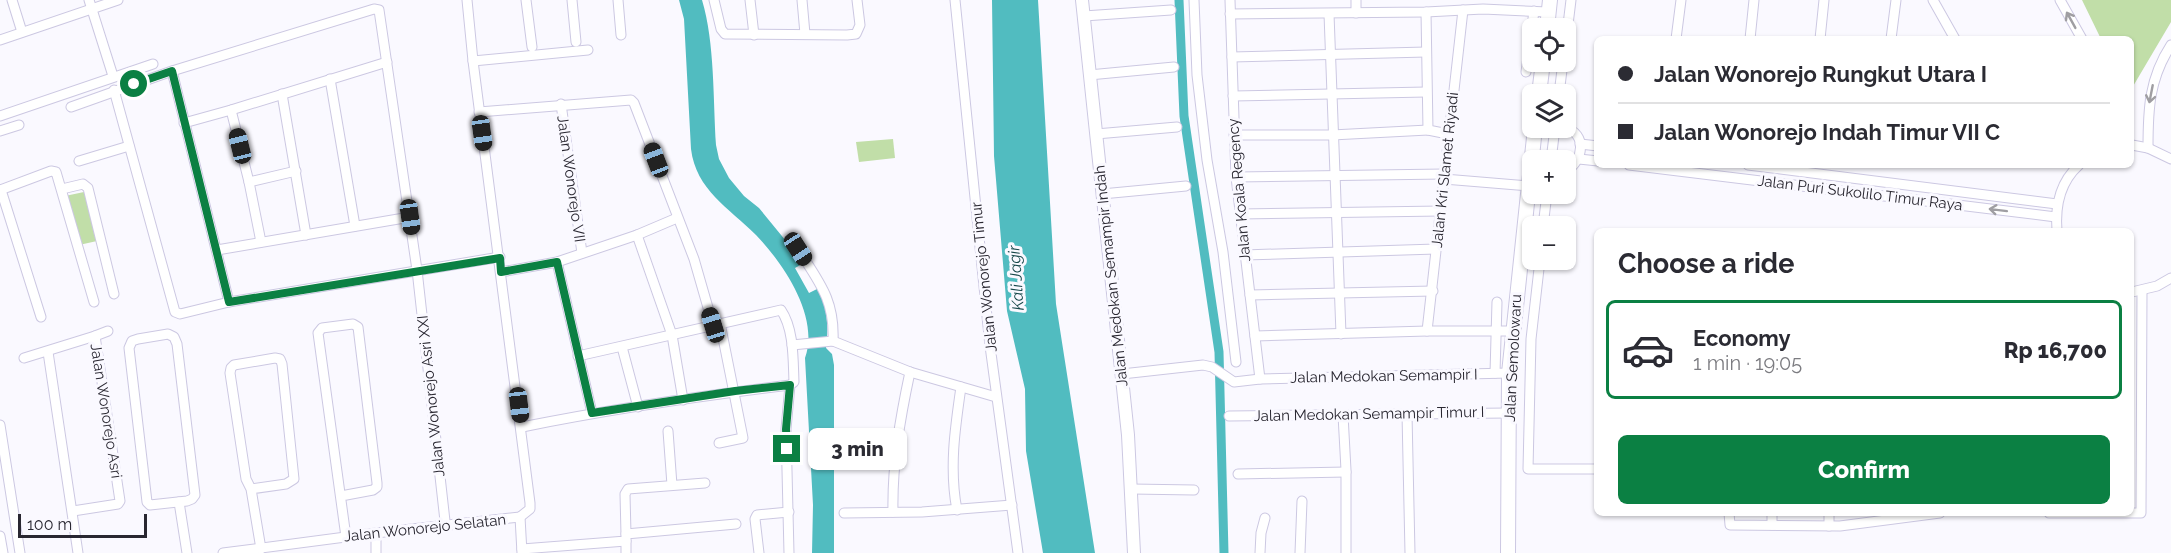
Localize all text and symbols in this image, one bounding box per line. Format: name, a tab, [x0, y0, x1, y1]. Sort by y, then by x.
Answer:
one-way arrow	[2065, 11, 2076, 29]
map controls	[1522, 18, 1576, 270]
button: locate	[1522, 18, 1576, 72]
text: Jalan Wonorejo Rungkut Utara I	[1654, 61, 1987, 87]
route start	[120, 70, 147, 97]
button: layers	[1522, 84, 1576, 138]
one-way arrow	[2145, 84, 2156, 104]
street label: Jalan Kri Slamet Riyadi	[1428, 91, 1462, 249]
car	[471, 114, 493, 152]
street label: Jalan Wonorejo VII	[553, 114, 589, 244]
street label: Jalan Koala Regency	[1224, 118, 1254, 262]
text: Jalan Wonorejo Indah Timur VII C	[1654, 119, 2000, 145]
car	[227, 126, 253, 166]
car	[641, 140, 671, 180]
button: +	[1522, 150, 1576, 204]
street label: Jalan Medokan Semampir Indah	[1090, 164, 1132, 388]
street label: Jalan Puri Sukolilo Timur Raya	[1756, 171, 1964, 215]
car	[399, 198, 421, 236]
street label: Jalan Wonorejo Timur	[967, 200, 1001, 353]
one-way arrow	[1988, 204, 2008, 215]
button: −	[1522, 216, 1576, 270]
car	[781, 229, 815, 269]
water label: Kali Jagir	[1004, 244, 1028, 311]
text: Choose a ride	[1618, 248, 1794, 279]
street label: Jalan Semolowaru	[1501, 294, 1525, 422]
car	[699, 305, 727, 345]
street label: Jalan Wonorejo Asri XXI	[414, 314, 448, 478]
icon: car	[1621, 323, 1675, 377]
text: Economy	[1693, 325, 1791, 351]
text: Rp 16,700	[2004, 337, 2107, 363]
street label: Jalan Wonorejo Asri	[86, 342, 126, 480]
text: 1 min · 19:05	[1693, 351, 1802, 375]
street label: Jalan Medokan Semampir I	[1290, 365, 1478, 387]
car	[508, 386, 530, 424]
street label: Jalan Medokan Semampir Timur I	[1253, 403, 1485, 425]
callout: 3 min	[808, 428, 907, 470]
route end	[773, 435, 800, 462]
button: Confirm	[1618, 435, 2110, 504]
text: 3 min	[831, 437, 884, 461]
scale bar	[18, 511, 147, 538]
street label: Jalan Wonorejo Selatan	[343, 511, 507, 545]
text: 100 m	[27, 515, 72, 534]

